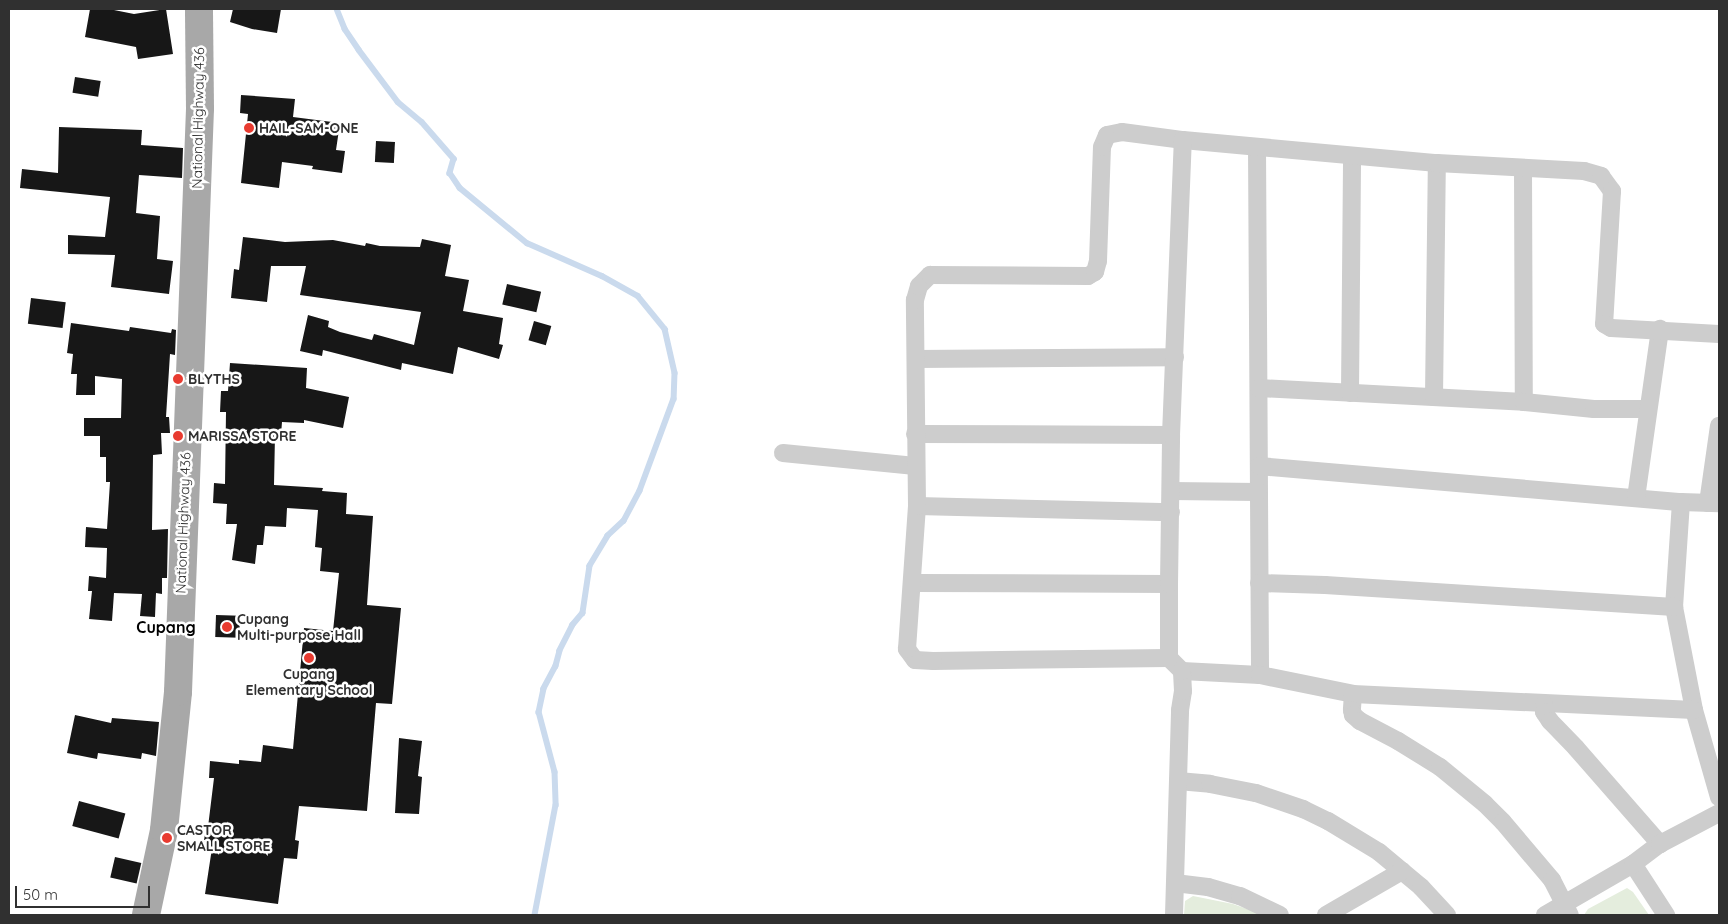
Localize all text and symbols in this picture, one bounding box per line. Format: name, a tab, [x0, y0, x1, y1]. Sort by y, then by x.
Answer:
street label: National Highway 436	[188, 47, 208, 189]
place label: HAIL-SAM-ONE	[259, 120, 359, 136]
marker: HAIL-SAM-ONE	[243, 122, 255, 134]
place label: BLYTHS	[188, 371, 240, 387]
marker: BLYTHS	[172, 373, 184, 385]
place label: MARISSA STORE	[188, 428, 297, 444]
marker: MARISSA STORE	[172, 430, 184, 442]
street label: National Highway 436	[172, 452, 194, 594]
place label: Cupang Multi-purpose Hall	[237, 611, 361, 644]
district label: Cupang	[136, 617, 196, 637]
marker: Cupang Multi-purpose Hall	[221, 621, 233, 633]
marker: Cupang Elementary School	[303, 652, 315, 664]
place label: Cupang Elementary School	[245, 666, 373, 699]
place label: CASTOR SMALL STORE	[177, 822, 271, 854]
marker: CASTOR SMALL STORE	[161, 832, 173, 844]
scale bar	[18, 876, 152, 908]
text: 50 m	[23, 885, 58, 904]

